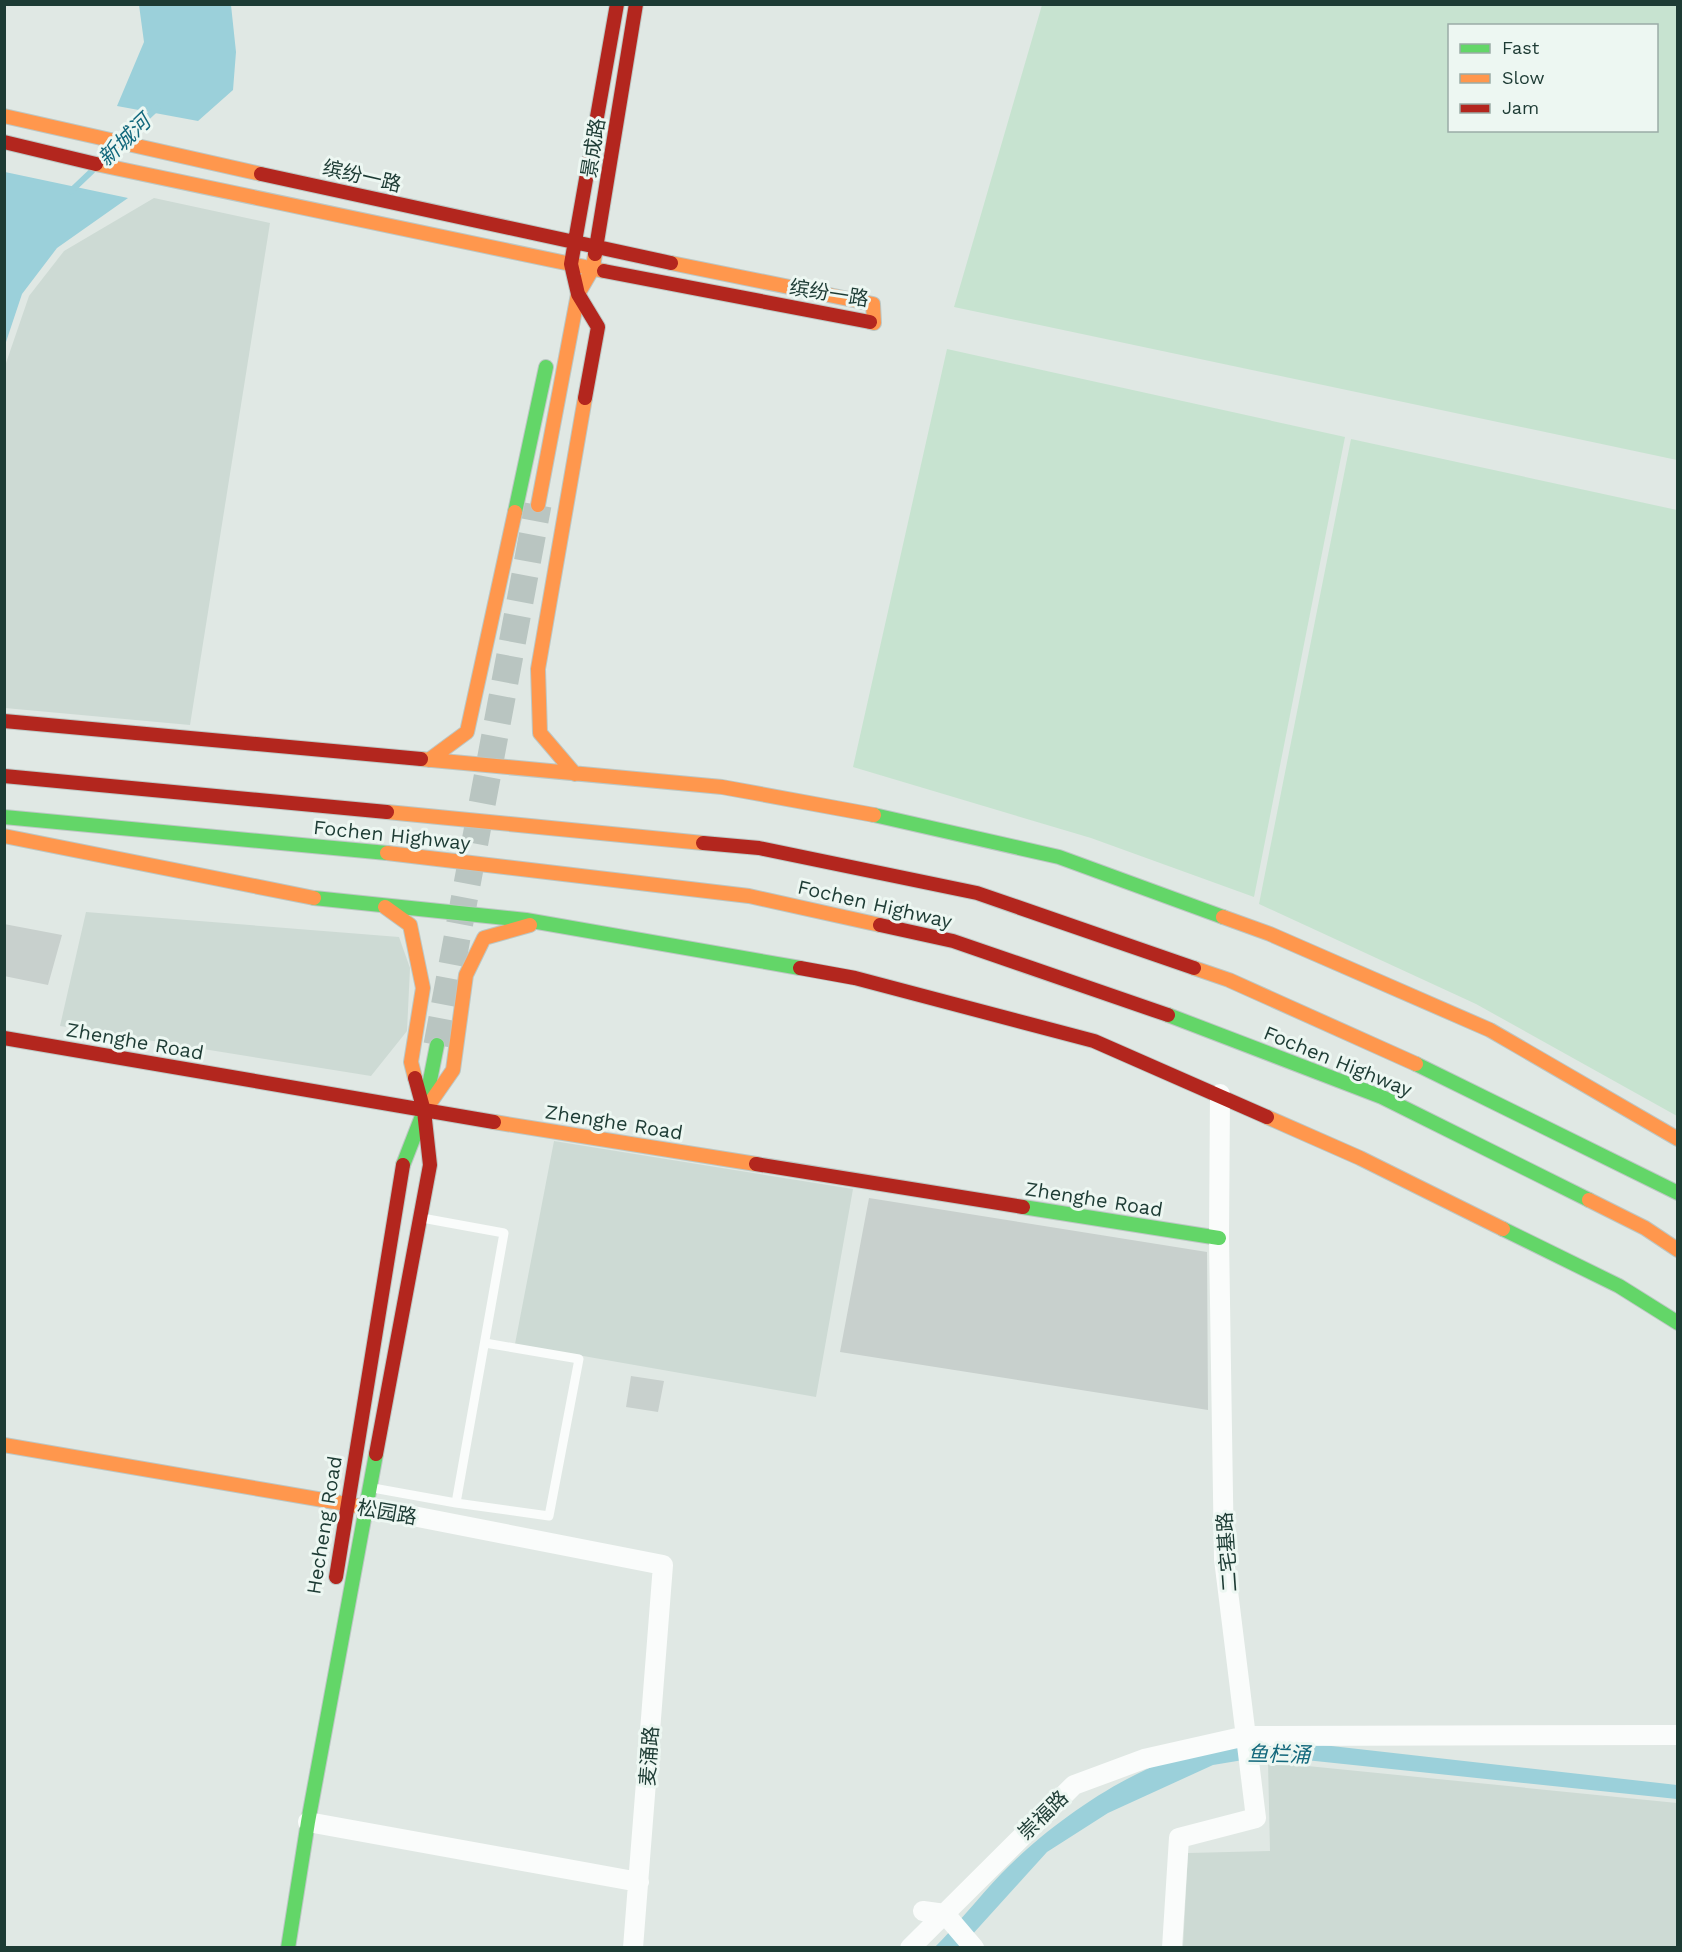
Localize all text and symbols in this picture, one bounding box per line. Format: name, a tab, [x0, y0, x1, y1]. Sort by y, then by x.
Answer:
legend	[1448, 24, 1658, 132]
text: Fast	[1502, 37, 1540, 58]
text: Slow	[1502, 67, 1545, 88]
text: Jam	[1502, 97, 1539, 118]
water label: 新城河	[93, 106, 158, 171]
street label: 景成路	[576, 116, 610, 180]
street label: 缤纷一路	[320, 155, 404, 197]
street label: 缤纷一路	[788, 275, 870, 311]
street label: Fochen Highway	[312, 815, 472, 855]
street label: Fochen Highway	[795, 875, 955, 934]
street label: Zhenghe Road	[64, 1017, 206, 1065]
street label: Fochen Highway	[1260, 1020, 1416, 1102]
street label: Zhenghe Road	[543, 1099, 685, 1145]
street label: Zhenghe Road	[1023, 1176, 1165, 1222]
street label: Hecheng Road	[301, 1454, 347, 1596]
street label: 松园路	[355, 1495, 419, 1529]
street label: 二宅基路	[1212, 1511, 1242, 1593]
street label: 麦涌路	[635, 1725, 663, 1787]
water label: 鱼栏涌	[1247, 1741, 1313, 1767]
street label: 崇福路	[1013, 1786, 1073, 1844]

